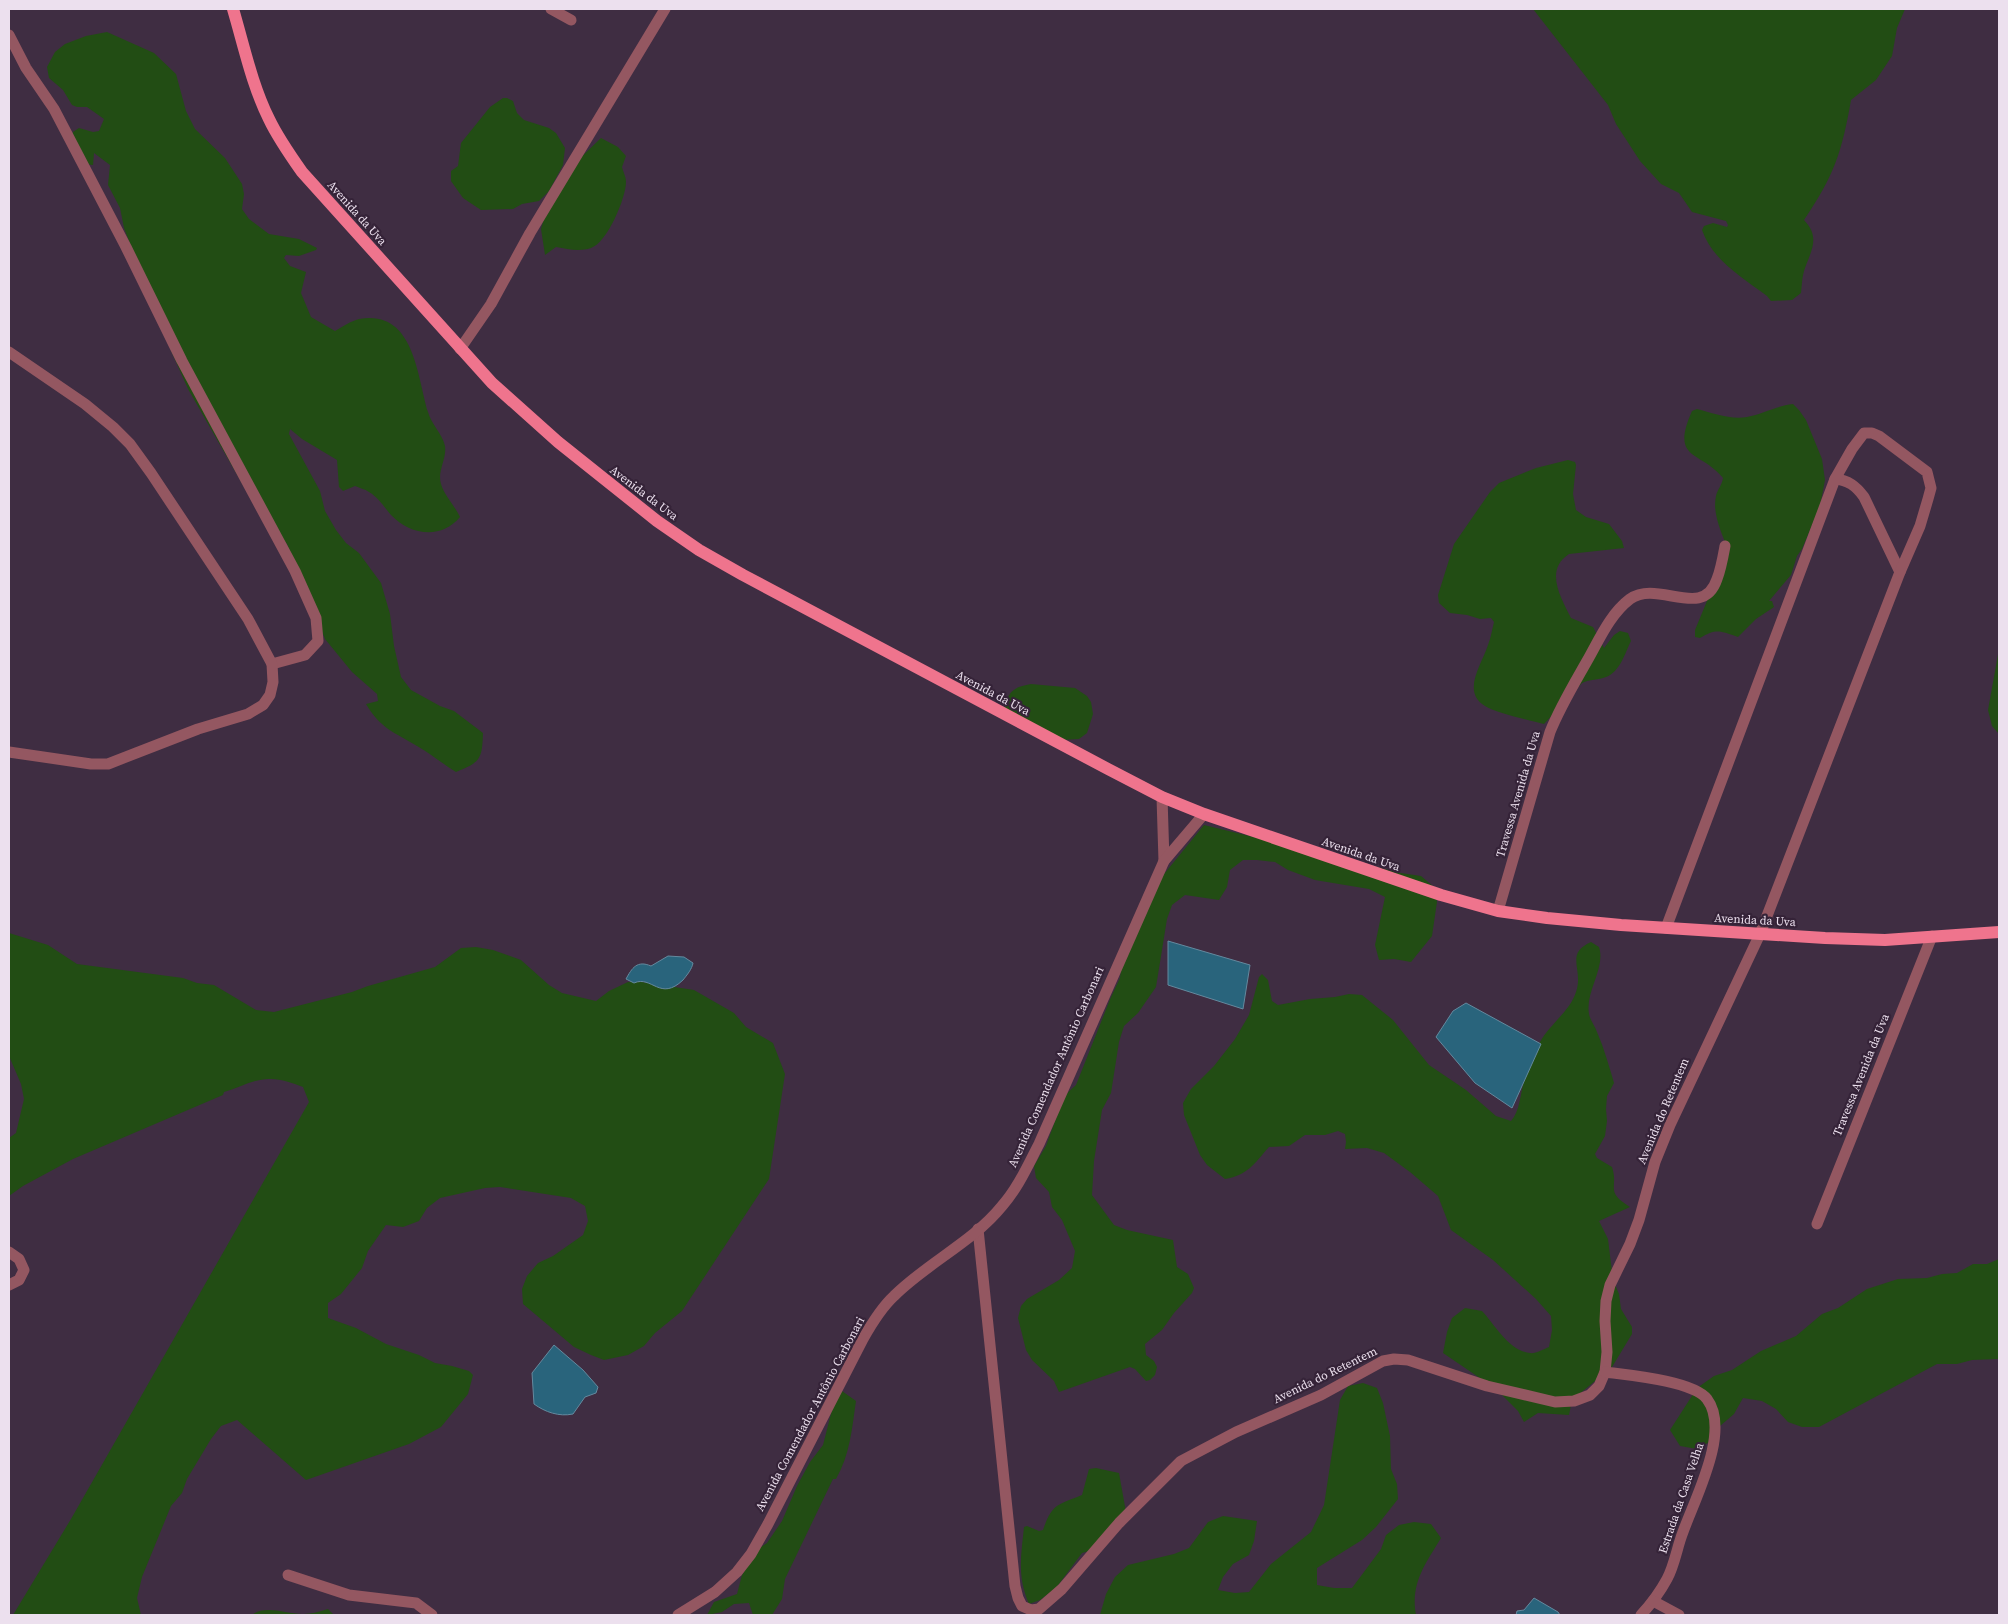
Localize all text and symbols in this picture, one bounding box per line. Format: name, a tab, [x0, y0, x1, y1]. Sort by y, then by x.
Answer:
street label: Avenida da Uva	[324, 177, 391, 249]
street label: Avenida da Uva	[607, 462, 682, 524]
street label: Avenida da Uva	[953, 667, 1034, 720]
street label: Travessa Avenida da Uva	[1492, 728, 1544, 859]
street label: Avenida da Uva	[1320, 833, 1403, 875]
street label: Avenida da Uva	[1714, 910, 1797, 930]
street label: Avenida Comendador Antônio Carbonari	[1004, 964, 1108, 1170]
street label: Travessa Avenida da Uva	[1829, 1011, 1893, 1139]
street label: Avenida do Retentem	[1633, 1055, 1693, 1166]
street label: Avenida Comendador Antônio Carbonari	[752, 1314, 868, 1514]
street label: Avenida do Retentem	[1270, 1343, 1380, 1407]
street label: Estrada da Casa Velha	[1655, 1440, 1708, 1556]

